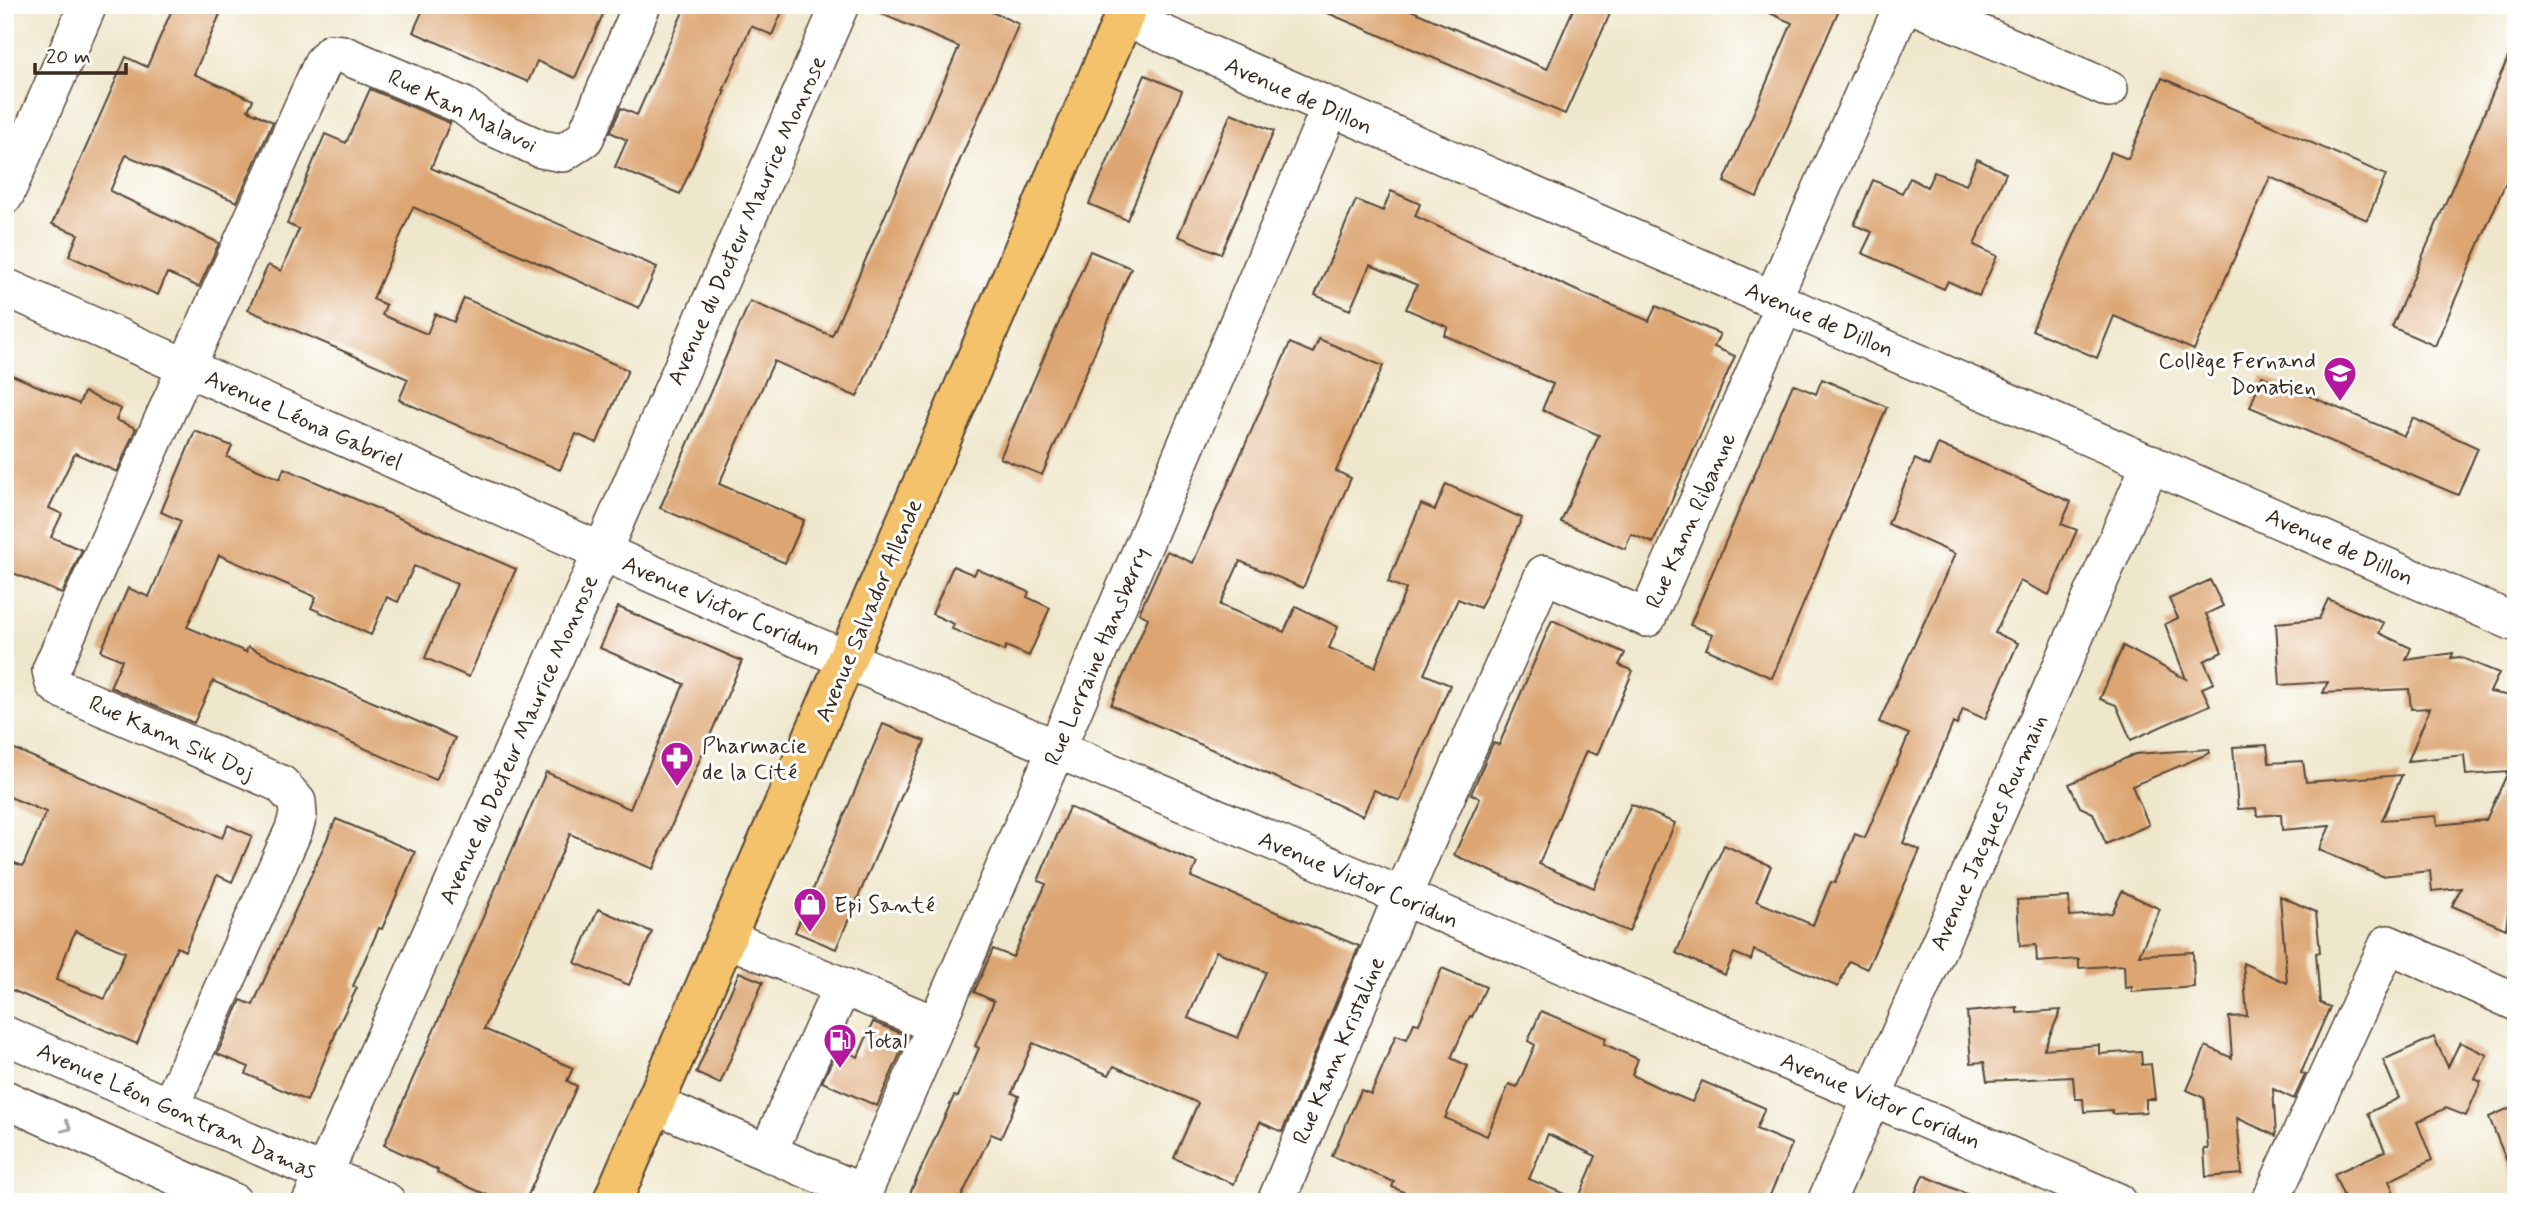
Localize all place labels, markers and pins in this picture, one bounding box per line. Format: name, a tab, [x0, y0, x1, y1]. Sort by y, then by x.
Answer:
place label: Collège Fernand Donatien	[2158, 347, 2316, 403]
school or university icon: Collège Fernand Donatien	[2321, 354, 2359, 403]
place label: Pharmacie de la Cité	[702, 732, 807, 788]
pharmacy icon: Pharmacie de la Cité	[658, 739, 696, 788]
shop icon: Epi Santé	[791, 885, 829, 934]
place label: Epi Santé	[834, 891, 935, 921]
fuel station icon: Total	[821, 1021, 859, 1070]
place label: Total	[864, 1027, 907, 1057]

